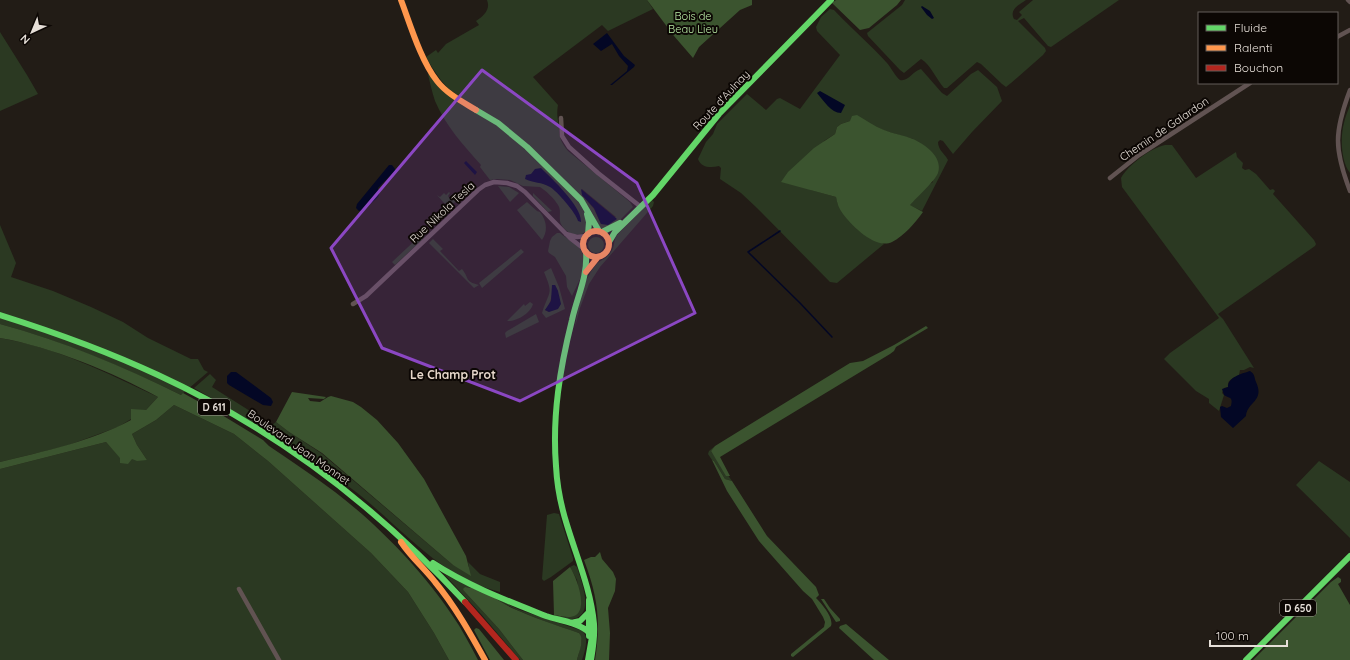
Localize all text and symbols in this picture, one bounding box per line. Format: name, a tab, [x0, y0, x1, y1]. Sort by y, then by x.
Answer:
park label: Bois de Beau Lieu	[668, 9, 718, 36]
north arrow	[12, 12, 52, 52]
legend	[1198, 12, 1338, 84]
text: Fluide	[1234, 20, 1267, 35]
text: N	[17, 31, 33, 47]
text: Ralenti	[1234, 40, 1272, 55]
text: Bouchon	[1234, 60, 1283, 75]
street label: Route d'Aulnay	[690, 67, 752, 133]
street label: Chemin de Galardon	[1117, 94, 1211, 164]
street label: Rue Nikola Tesla	[407, 178, 477, 246]
district label: Le Champ Prot	[410, 367, 496, 382]
road number: D 611	[198, 399, 230, 415]
street label: Boulevard Jean Monnet	[245, 406, 353, 488]
road number: D 650	[1280, 600, 1316, 616]
scale bar	[1210, 622, 1287, 648]
text: 100 m	[1216, 628, 1249, 643]

